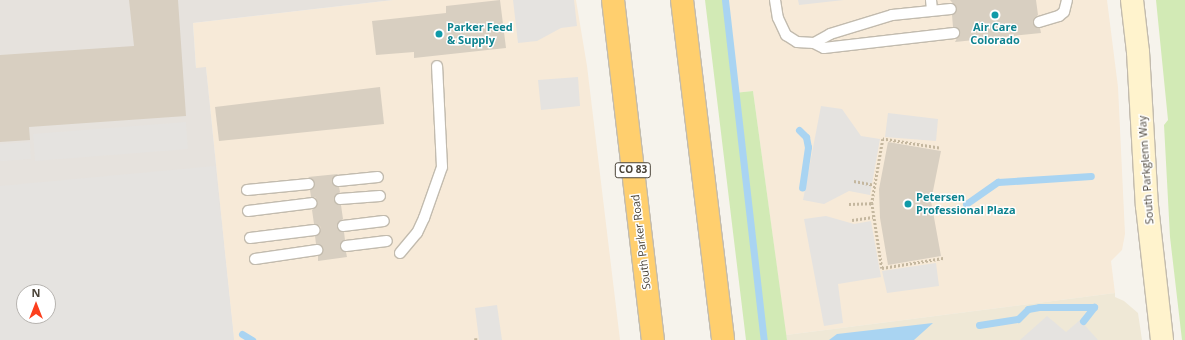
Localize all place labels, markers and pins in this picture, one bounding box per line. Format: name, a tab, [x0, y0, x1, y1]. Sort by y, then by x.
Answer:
marker: Air Care Colorado	[990, 10, 1000, 20]
place label: Parker Feed & Supply	[447, 21, 513, 47]
place label: Air Care Colorado	[970, 21, 1020, 47]
marker: Parker Feed & Supply	[434, 29, 444, 39]
place label: Petersen Professional Plaza	[916, 191, 1016, 217]
marker: Petersen Professional Plaza	[903, 199, 913, 209]

